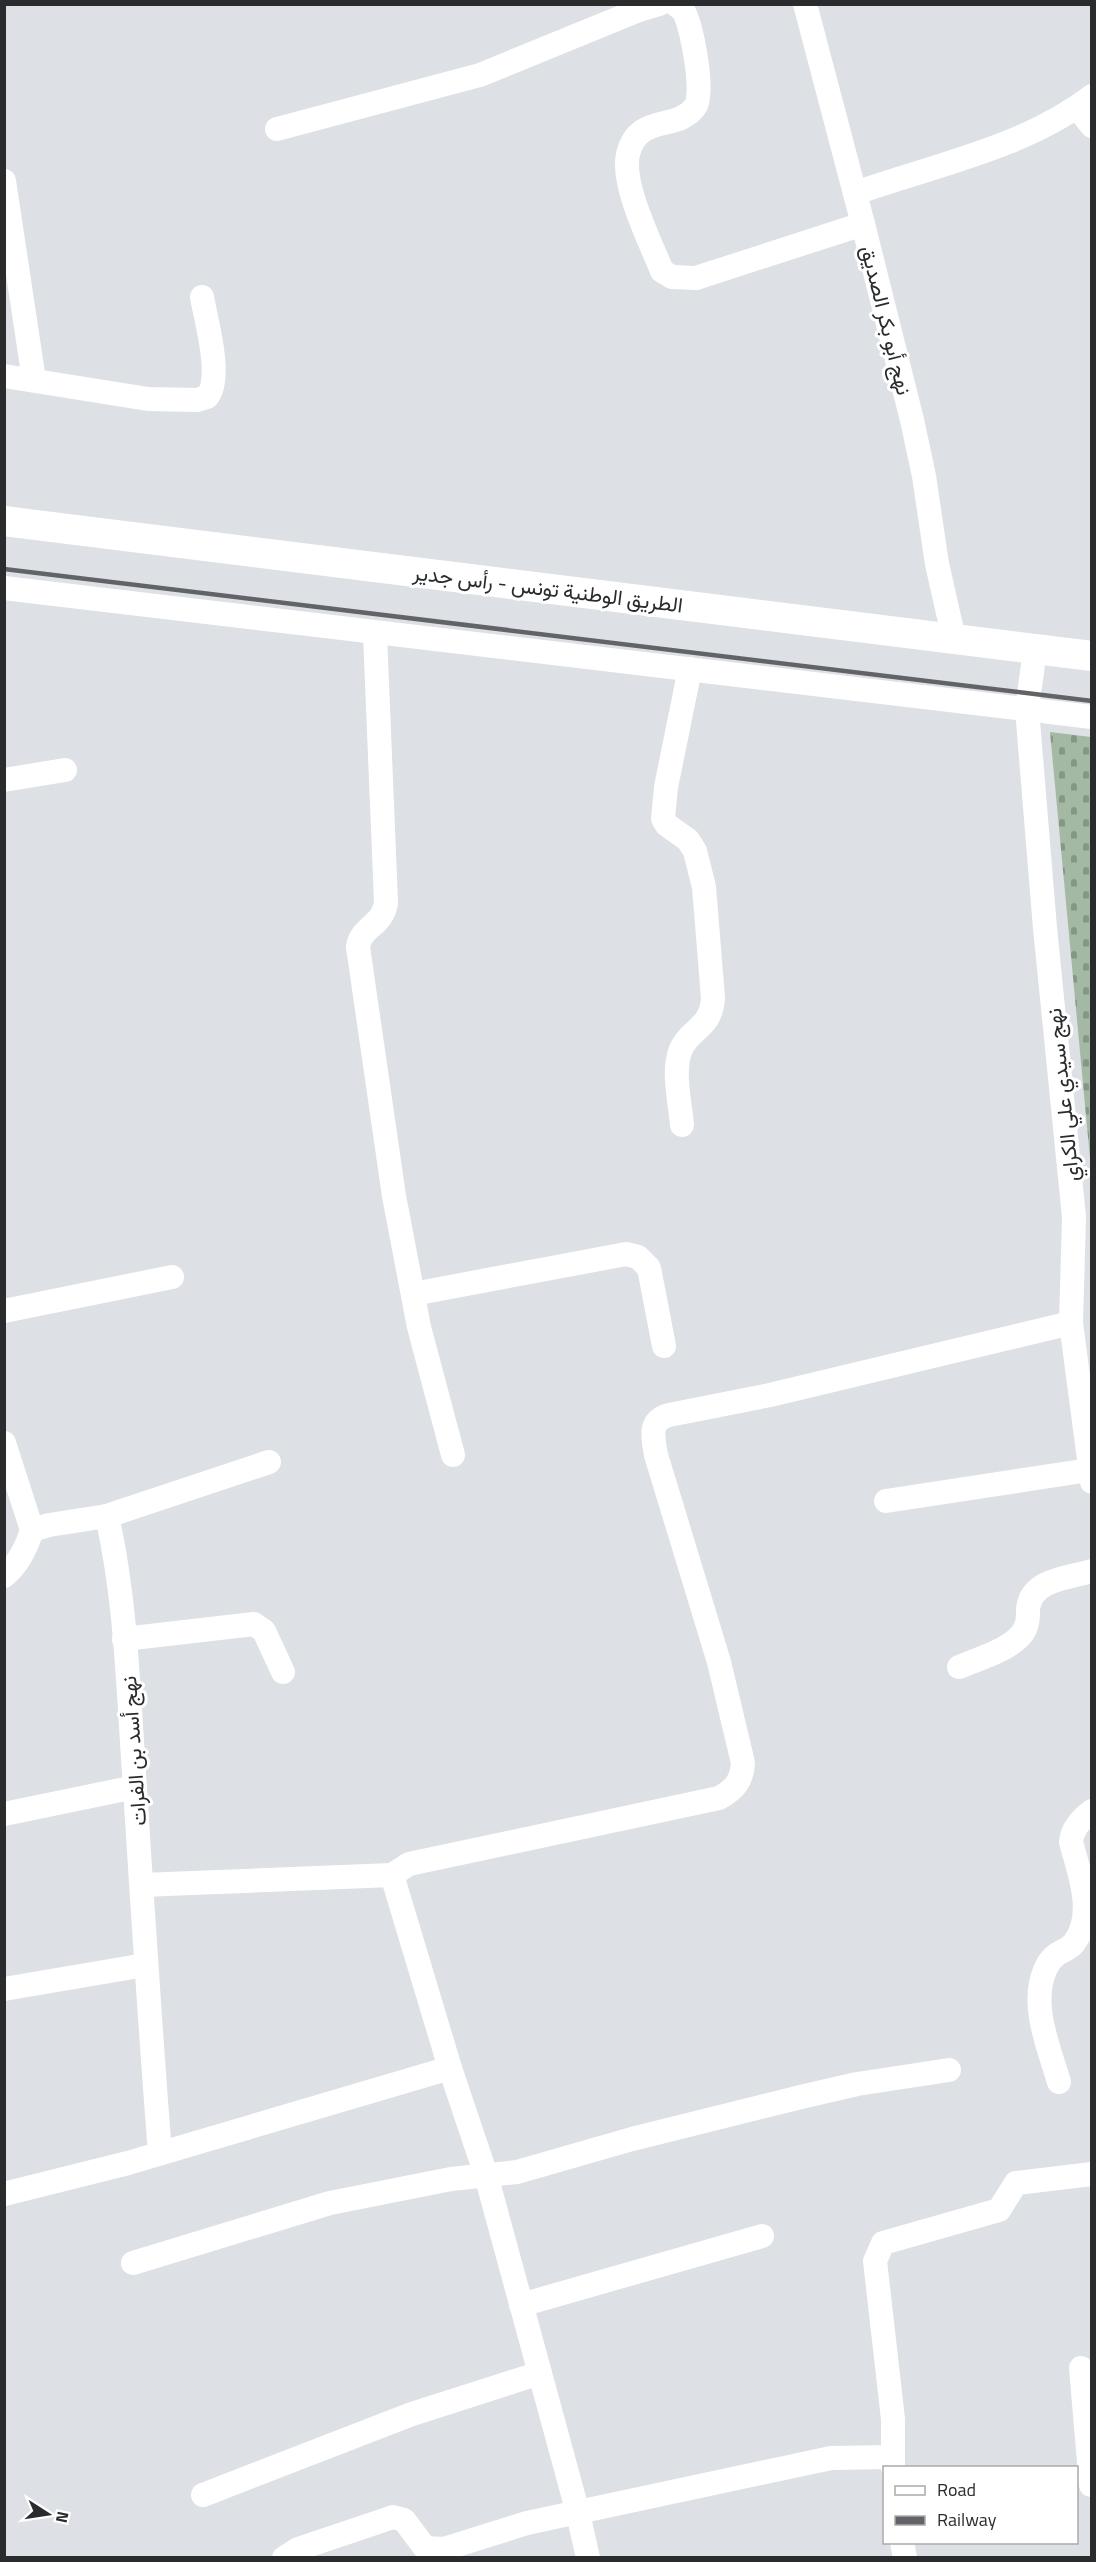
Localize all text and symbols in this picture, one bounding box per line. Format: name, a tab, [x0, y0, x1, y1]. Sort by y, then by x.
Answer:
street label: نهج أبو بكر الصديق	[853, 242, 921, 398]
street label: الطريق الوطنية تونس - رأس جدير	[410, 555, 685, 620]
street label: نهج سيدي علي الكراي	[1037, 1007, 1089, 1183]
street label: نهج أسد بن الفرات	[112, 1675, 154, 1827]
legend	[883, 2466, 1078, 2544]
text: Road	[937, 2476, 976, 2503]
north arrow	[18, 2484, 78, 2544]
text: Railway	[937, 2506, 997, 2533]
text: N	[50, 2509, 76, 2525]

